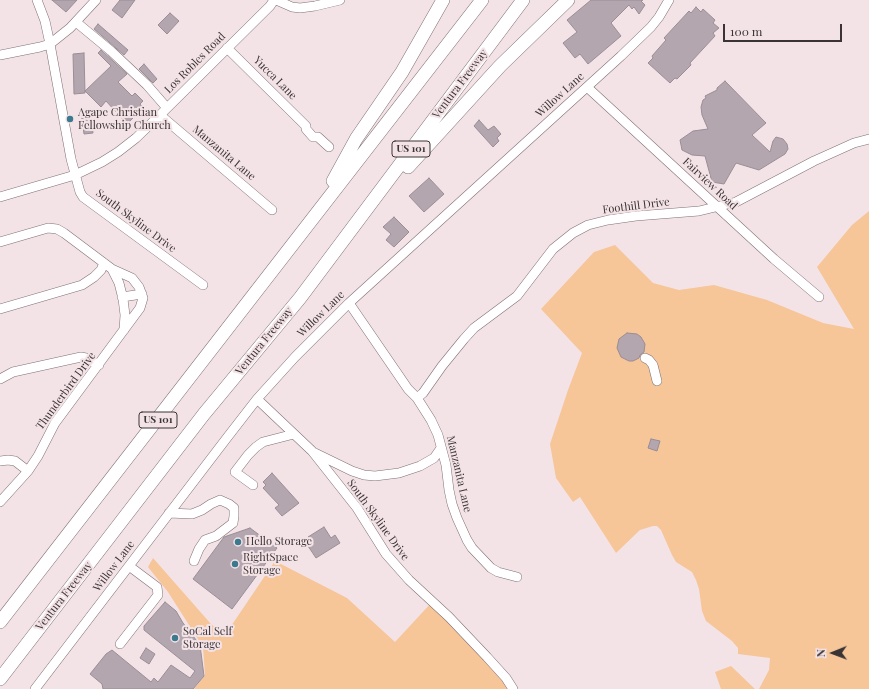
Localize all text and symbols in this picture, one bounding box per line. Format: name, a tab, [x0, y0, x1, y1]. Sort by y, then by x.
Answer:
scale bar	[725, 16, 844, 42]
text: 100 m	[730, 23, 762, 39]
street label: Los Robles Road	[162, 30, 228, 96]
street label: Ventura Freeway	[430, 47, 490, 121]
street label: Yucca Lane	[251, 54, 299, 102]
street label: Willow Lane	[533, 70, 587, 120]
place label: Agape Christian Fellowship Church	[78, 106, 171, 132]
marker: Agape Christian Fellowship Church	[65, 114, 75, 124]
street label: Manzanita Lane	[190, 123, 258, 183]
road number: US 101	[392, 141, 430, 157]
street label: Fairview Road	[680, 155, 740, 213]
street label: South Skyline Drive	[93, 187, 179, 255]
street label: Foothill Drive	[602, 195, 670, 217]
street label: Willow Lane	[295, 288, 347, 340]
street label: Ventura Freeway	[233, 305, 295, 377]
street label: Thunderbird Drive	[33, 350, 99, 432]
road number: US 101	[139, 412, 177, 428]
street label: Manzanita Lane	[444, 434, 474, 514]
street label: South Skyline Drive	[344, 477, 412, 563]
place label: Hello Storage	[246, 535, 312, 549]
marker: Hello Storage	[233, 537, 243, 547]
street label: Willow Lane	[91, 538, 137, 594]
place label: RightSpace Storage	[243, 551, 298, 577]
street label: Ventura Freeway	[33, 559, 95, 633]
marker: RightSpace Storage	[230, 559, 240, 569]
place label: SoCal Self Storage	[183, 625, 232, 651]
marker: SoCal Self Storage	[170, 633, 180, 643]
north arrow	[813, 633, 853, 673]
text: N	[813, 649, 828, 657]

